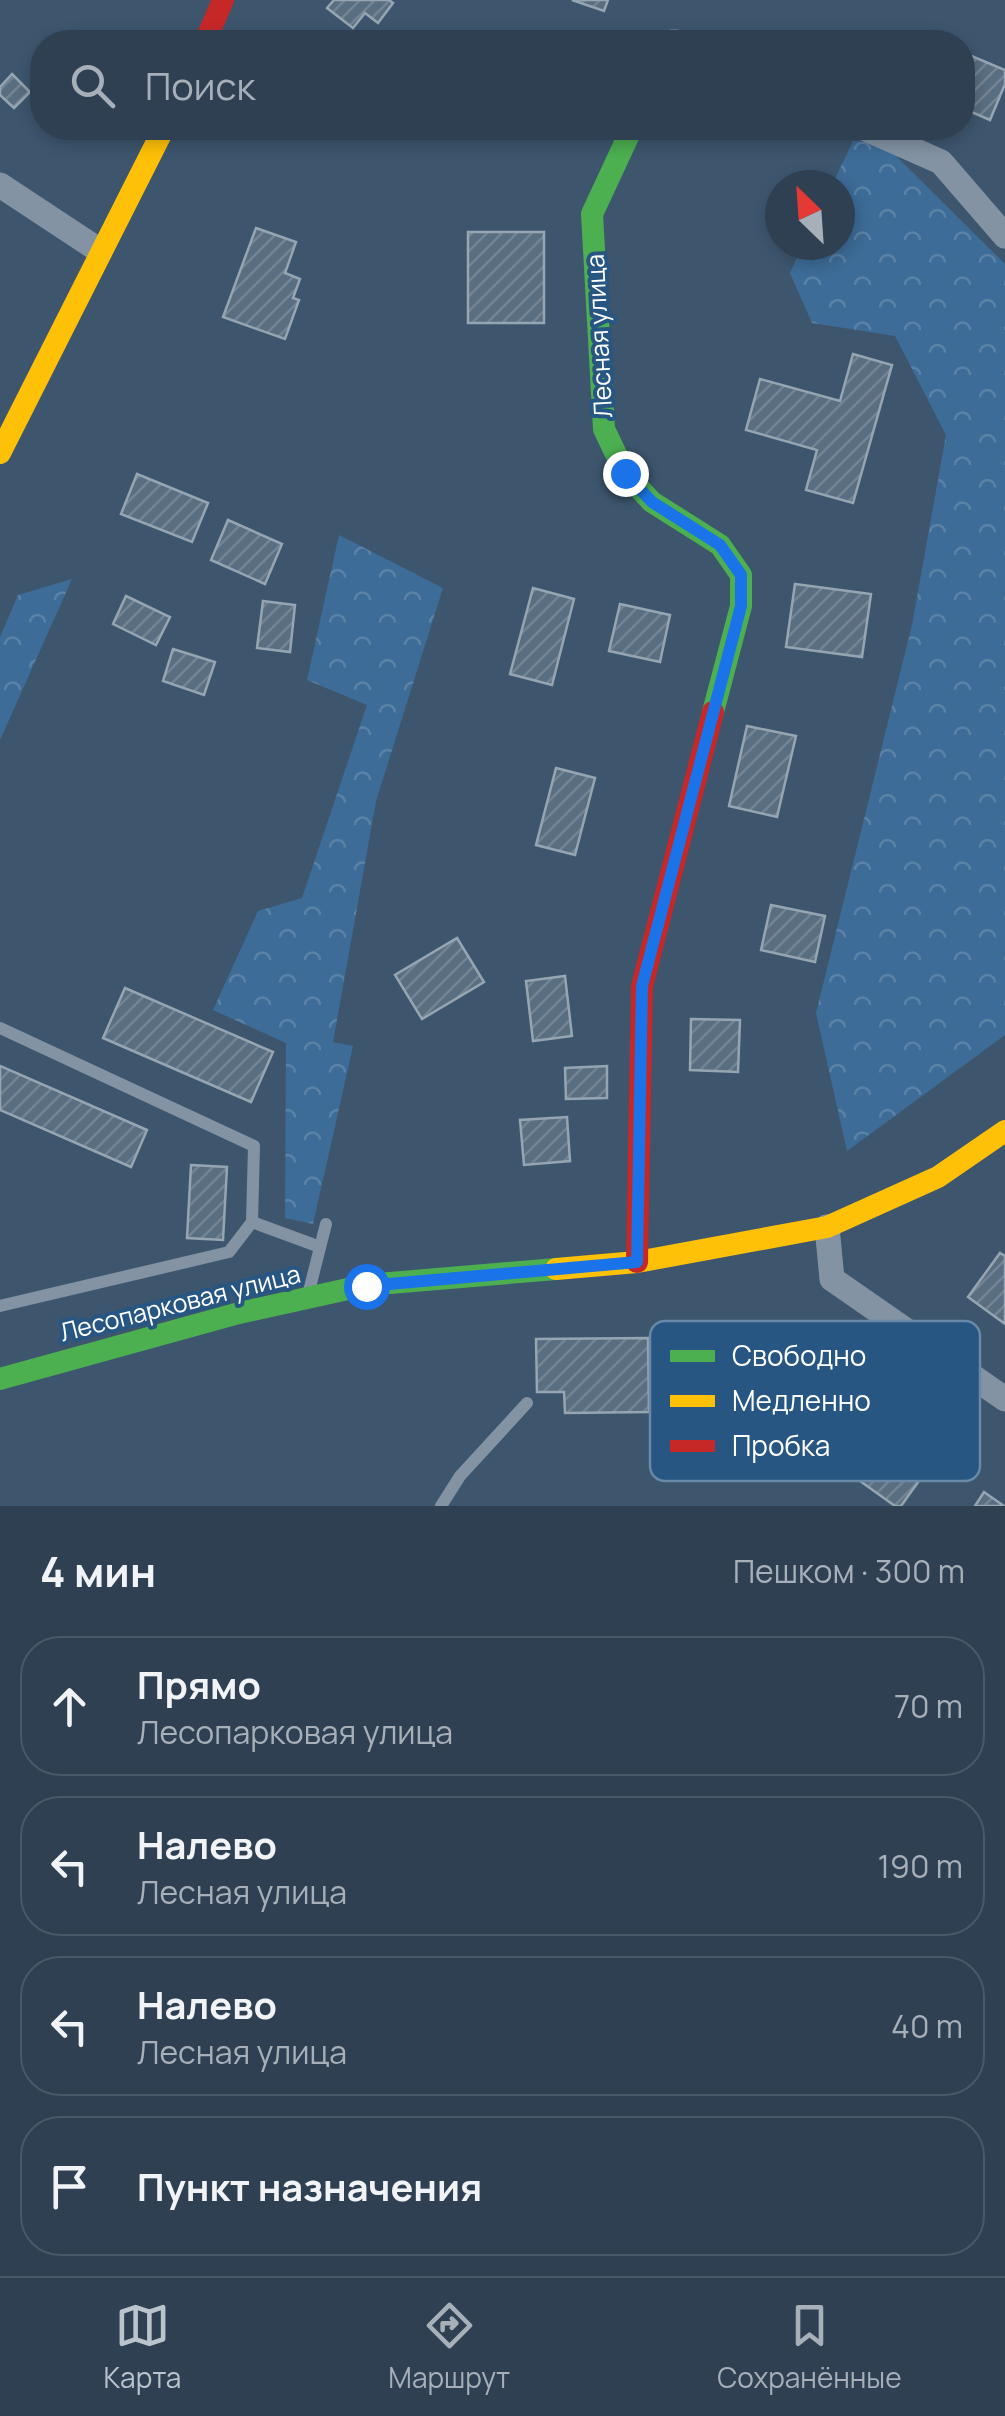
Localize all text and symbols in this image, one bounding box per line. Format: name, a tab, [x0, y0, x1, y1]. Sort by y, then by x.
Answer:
search box	[30, 30, 975, 140]
icon: search	[65, 58, 120, 113]
text: Поиск	[145, 59, 255, 111]
north arrow	[765, 170, 855, 260]
street label: Лесная улица	[577, 253, 620, 419]
route end	[603, 451, 649, 497]
street label: Лесопарковая улица	[56, 1256, 304, 1349]
route start	[344, 1264, 390, 1310]
legend	[650, 1321, 980, 1481]
text: Свободно	[732, 1336, 866, 1374]
text: Медленно	[732, 1381, 871, 1419]
text: Пробка	[732, 1426, 830, 1464]
text: 4 мин	[40, 1542, 156, 1600]
text: Пешком · 300 m	[733, 1549, 965, 1593]
text: Прямо	[137, 1658, 261, 1710]
icon: ahead	[42, 1679, 97, 1734]
text: 70 m	[894, 1684, 963, 1728]
text: Лесопарковая улица	[137, 1710, 453, 1754]
text: Налево	[137, 1818, 277, 1870]
icon: left	[42, 1839, 97, 1894]
text: 190 m	[878, 1844, 963, 1888]
text: Лесная улица	[137, 1870, 347, 1914]
text: Налево	[137, 1978, 277, 2030]
icon: left	[42, 1999, 97, 2054]
text: 40 m	[891, 2004, 963, 2048]
text: Лесная улица	[137, 2030, 347, 2074]
icon: arrive	[42, 2159, 97, 2214]
text: Пункт назначения	[137, 2160, 482, 2212]
tab: Карта	[103, 2298, 181, 2396]
tab: Маршрут	[388, 2298, 510, 2396]
tab: Сохранённые	[717, 2298, 902, 2396]

